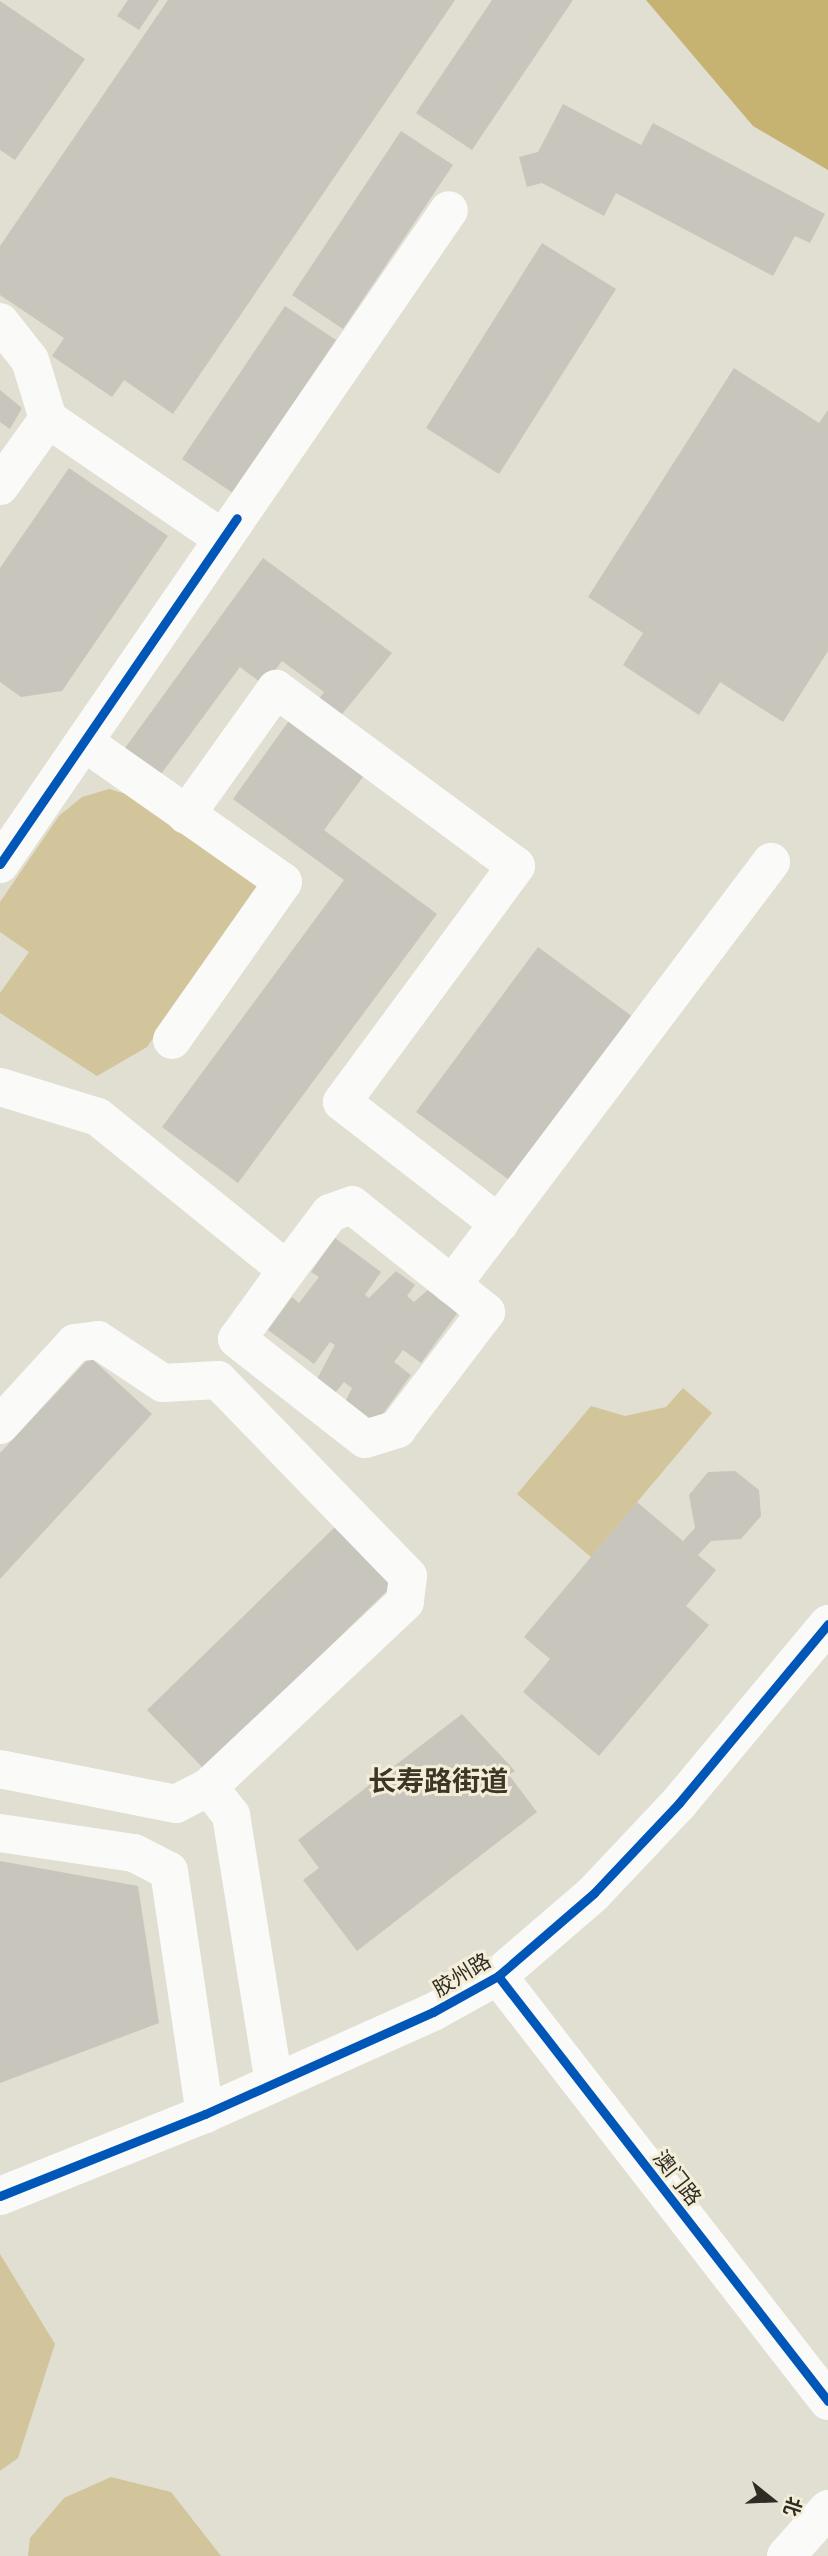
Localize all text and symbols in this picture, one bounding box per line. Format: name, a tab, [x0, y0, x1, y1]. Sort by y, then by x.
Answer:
district label: 长寿路街道	[368, 1764, 508, 1798]
street label: 胶州路	[429, 1948, 495, 2002]
street label: 澳门路	[648, 2145, 706, 2211]
north arrow	[737, 2465, 807, 2535]
text: 北	[779, 2494, 806, 2519]

